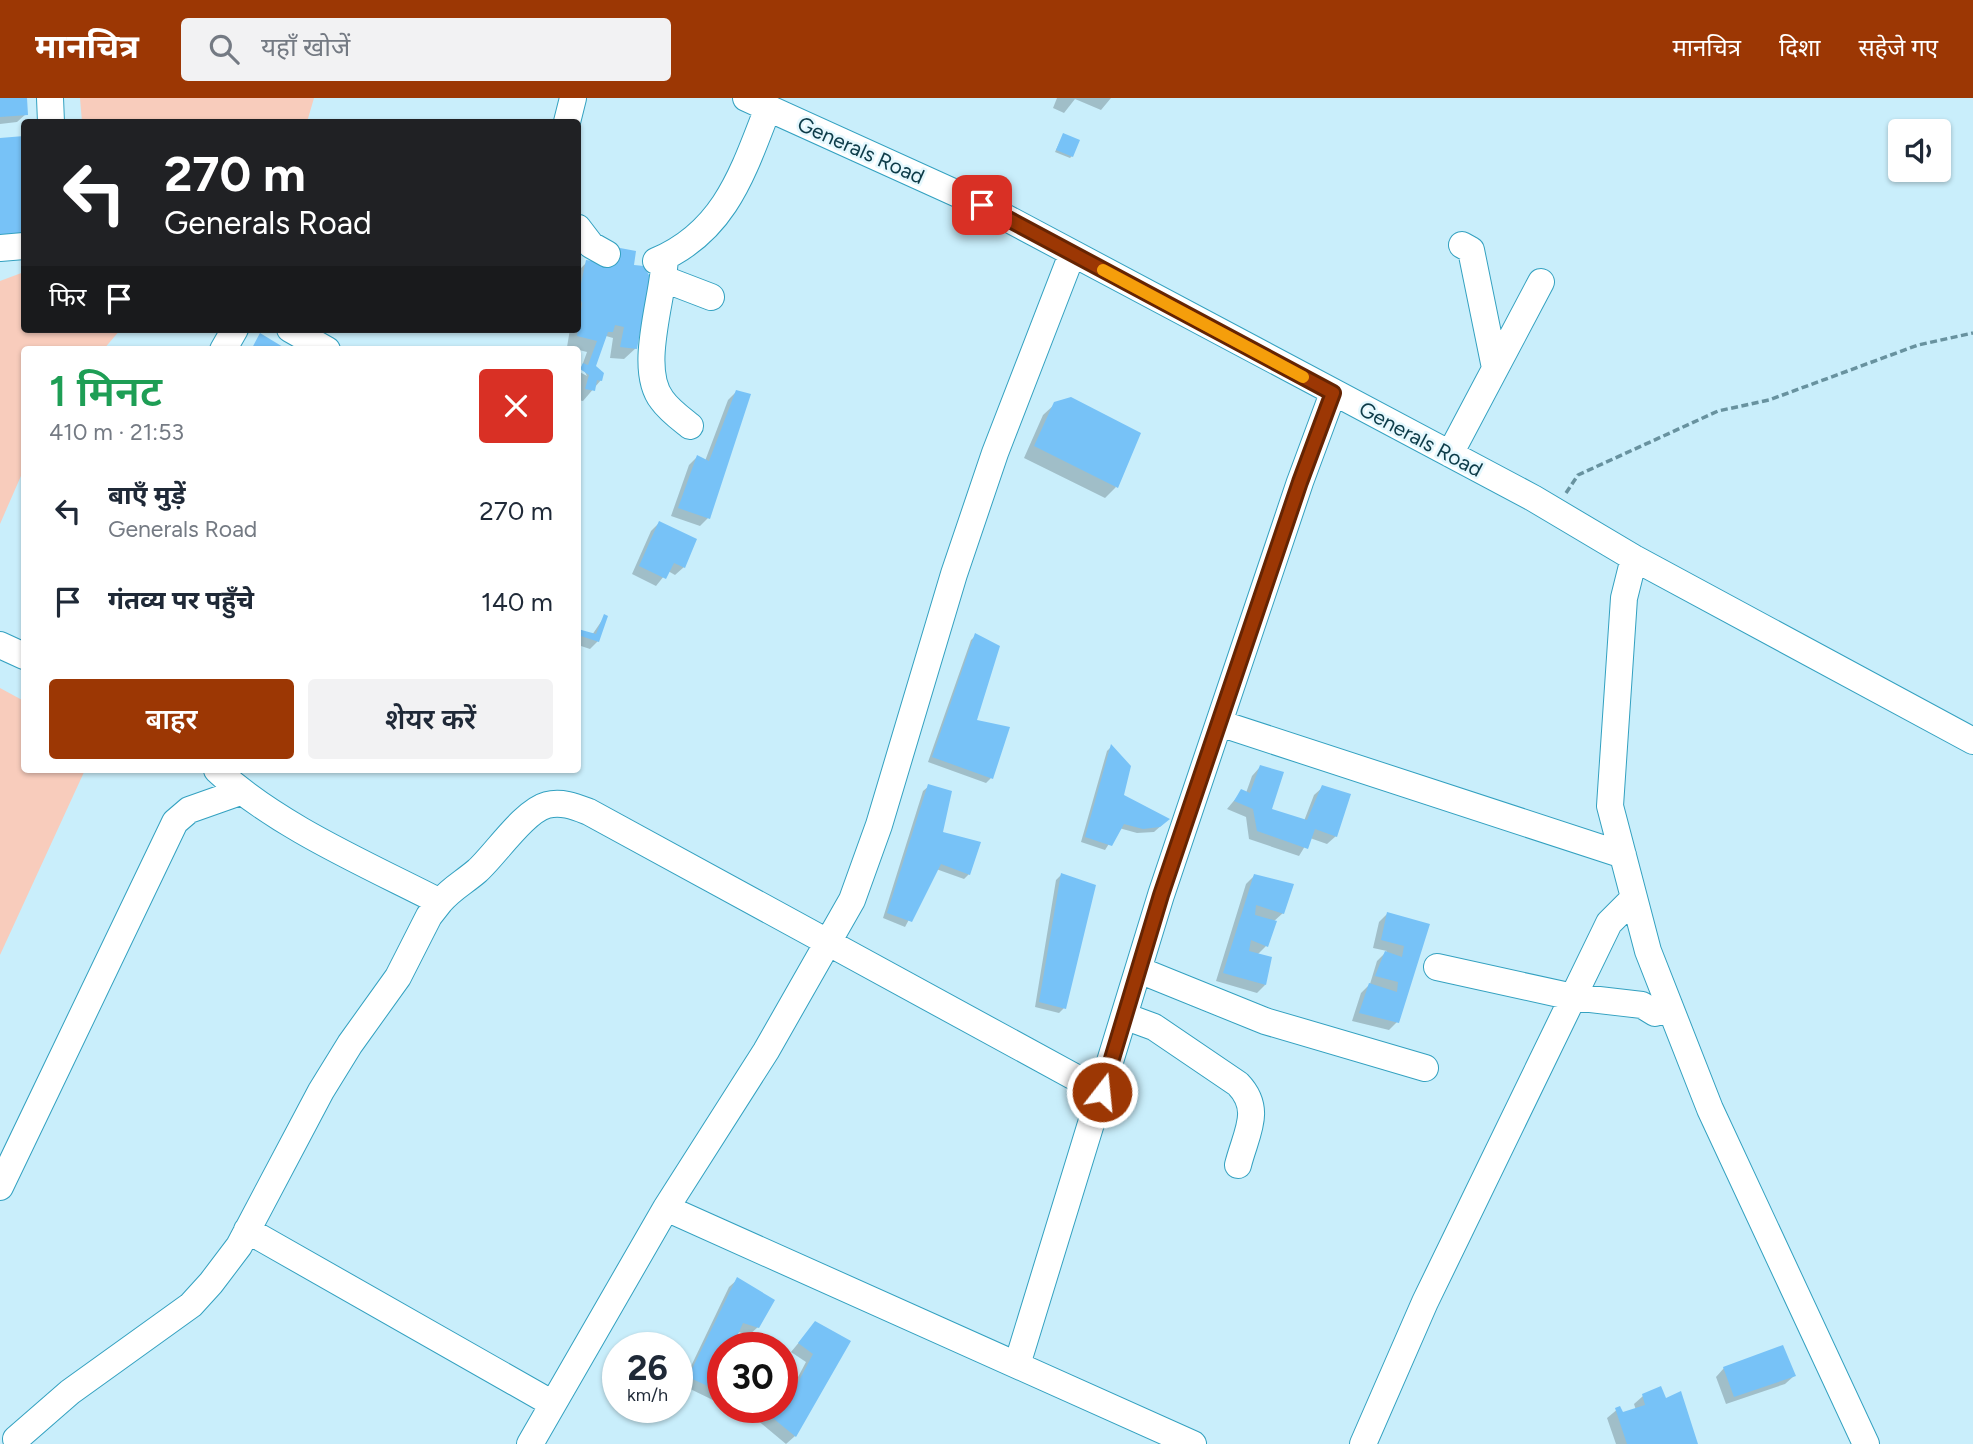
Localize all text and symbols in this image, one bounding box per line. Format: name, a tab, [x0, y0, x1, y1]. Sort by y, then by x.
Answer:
search box	[181, 18, 671, 81]
text: मानचित्र	[35, 27, 139, 66]
icon: search	[205, 30, 243, 68]
text: यहाँ खोजें	[261, 31, 350, 63]
text: मानचित्र	[1672, 33, 1741, 62]
text: दिशा	[1779, 33, 1821, 62]
text: सहेजे गए	[1859, 33, 1938, 62]
street label: Generals Road	[794, 111, 928, 189]
map controls	[1888, 119, 1951, 182]
button: sound	[1888, 119, 1951, 182]
text: 270 m	[164, 144, 306, 203]
icon: left	[49, 147, 140, 238]
pin	[952, 175, 1012, 235]
icon: arrive	[963, 186, 1001, 224]
text: Generals Road	[164, 204, 372, 242]
icon: arrive	[100, 280, 138, 318]
text: फिर	[49, 281, 86, 313]
text: 1 मिनट	[49, 366, 162, 417]
button: close	[479, 369, 553, 443]
street label: Generals Road	[1355, 396, 1487, 482]
text: 410 m · 21:53	[49, 418, 184, 446]
text: बाएँ मुड़ें	[108, 479, 185, 511]
icon: left	[49, 492, 87, 530]
text: 270 m	[479, 495, 553, 527]
text: Generals Road	[108, 515, 257, 543]
icon: arrive	[49, 583, 87, 621]
text: गंतव्य पर पहुँचे	[108, 584, 254, 616]
text: 140 m	[481, 586, 553, 618]
button: बाहर	[49, 679, 294, 759]
button: शेयर करें	[308, 679, 553, 759]
position arrow	[1065, 1055, 1139, 1129]
speed limit sign: 30	[707, 1332, 798, 1423]
text: 26	[627, 1347, 668, 1389]
text: km/h	[627, 1384, 668, 1406]

